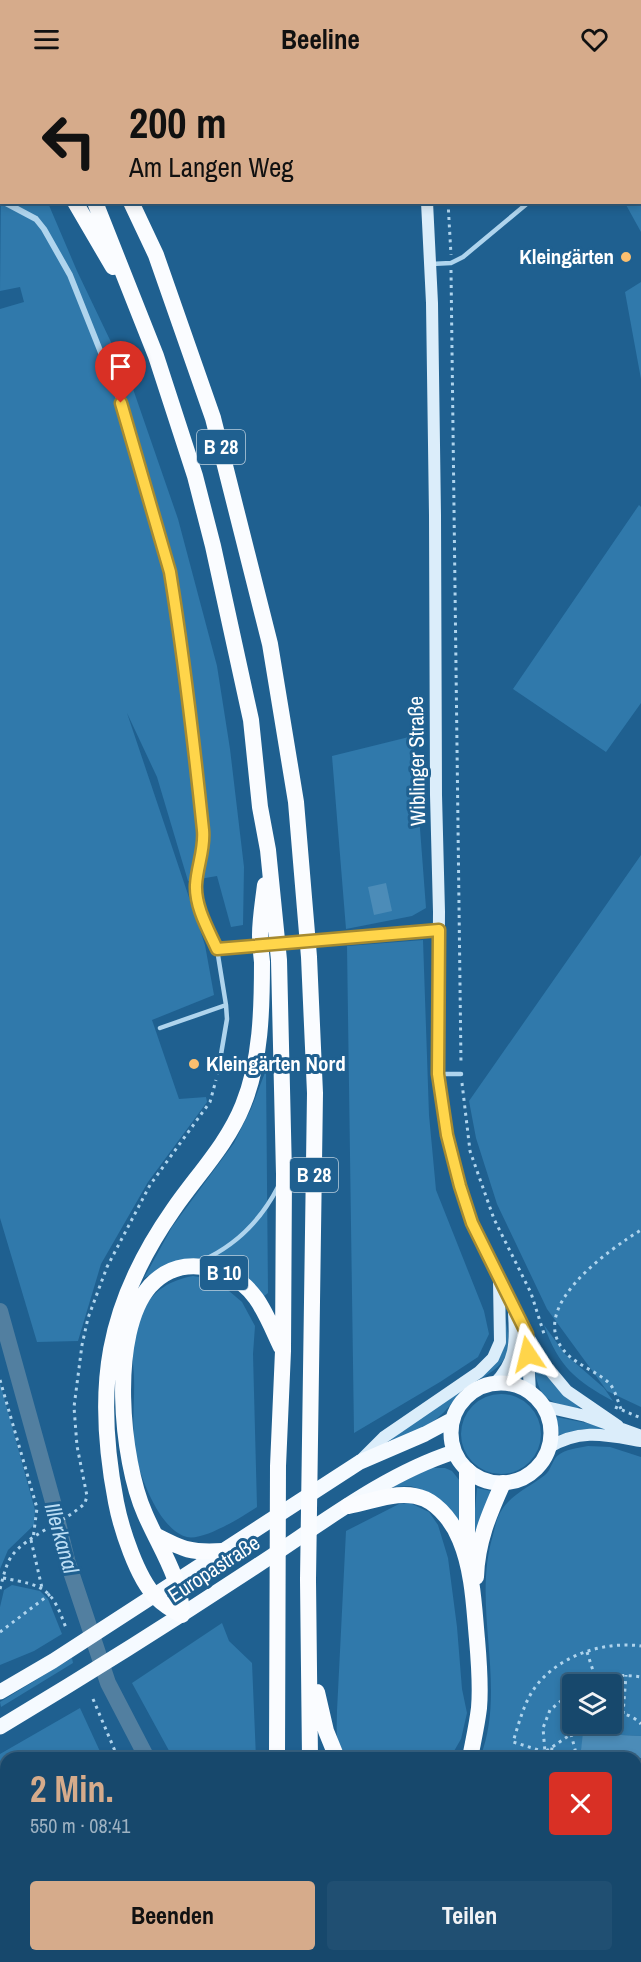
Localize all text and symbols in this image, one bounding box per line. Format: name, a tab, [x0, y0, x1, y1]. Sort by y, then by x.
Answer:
text: Beeline	[281, 21, 360, 57]
icon: menu	[30, 23, 63, 56]
icon: heart	[578, 23, 611, 56]
text: 200 m	[129, 95, 227, 151]
icon: left	[30, 102, 108, 180]
text: Am Langen Weg	[129, 149, 294, 185]
place label: Kleingärten	[519, 242, 614, 271]
marker: Kleingärten	[619, 250, 633, 264]
pin	[95, 341, 146, 403]
icon: arrive	[104, 350, 137, 383]
road number: B 28	[197, 430, 245, 464]
street label: Wiblinger Straße	[401, 696, 432, 826]
place label: Kleingärten Nord	[206, 1049, 346, 1078]
marker: Kleingärten Nord	[187, 1057, 201, 1071]
road number: B 28	[290, 1158, 338, 1192]
road number: B 10	[200, 1256, 248, 1290]
position arrow	[496, 1322, 560, 1386]
water label: Illerkanal	[38, 1499, 87, 1578]
street label: Europastraße	[162, 1528, 265, 1609]
map controls	[562, 1674, 622, 1734]
button: layers	[562, 1674, 622, 1734]
text: 2 Min.	[30, 1765, 114, 1813]
button: close	[549, 1772, 612, 1835]
text: 550 m · 08:41	[30, 1812, 130, 1839]
button: Beenden	[30, 1881, 315, 1950]
button: Teilen	[327, 1881, 612, 1950]

